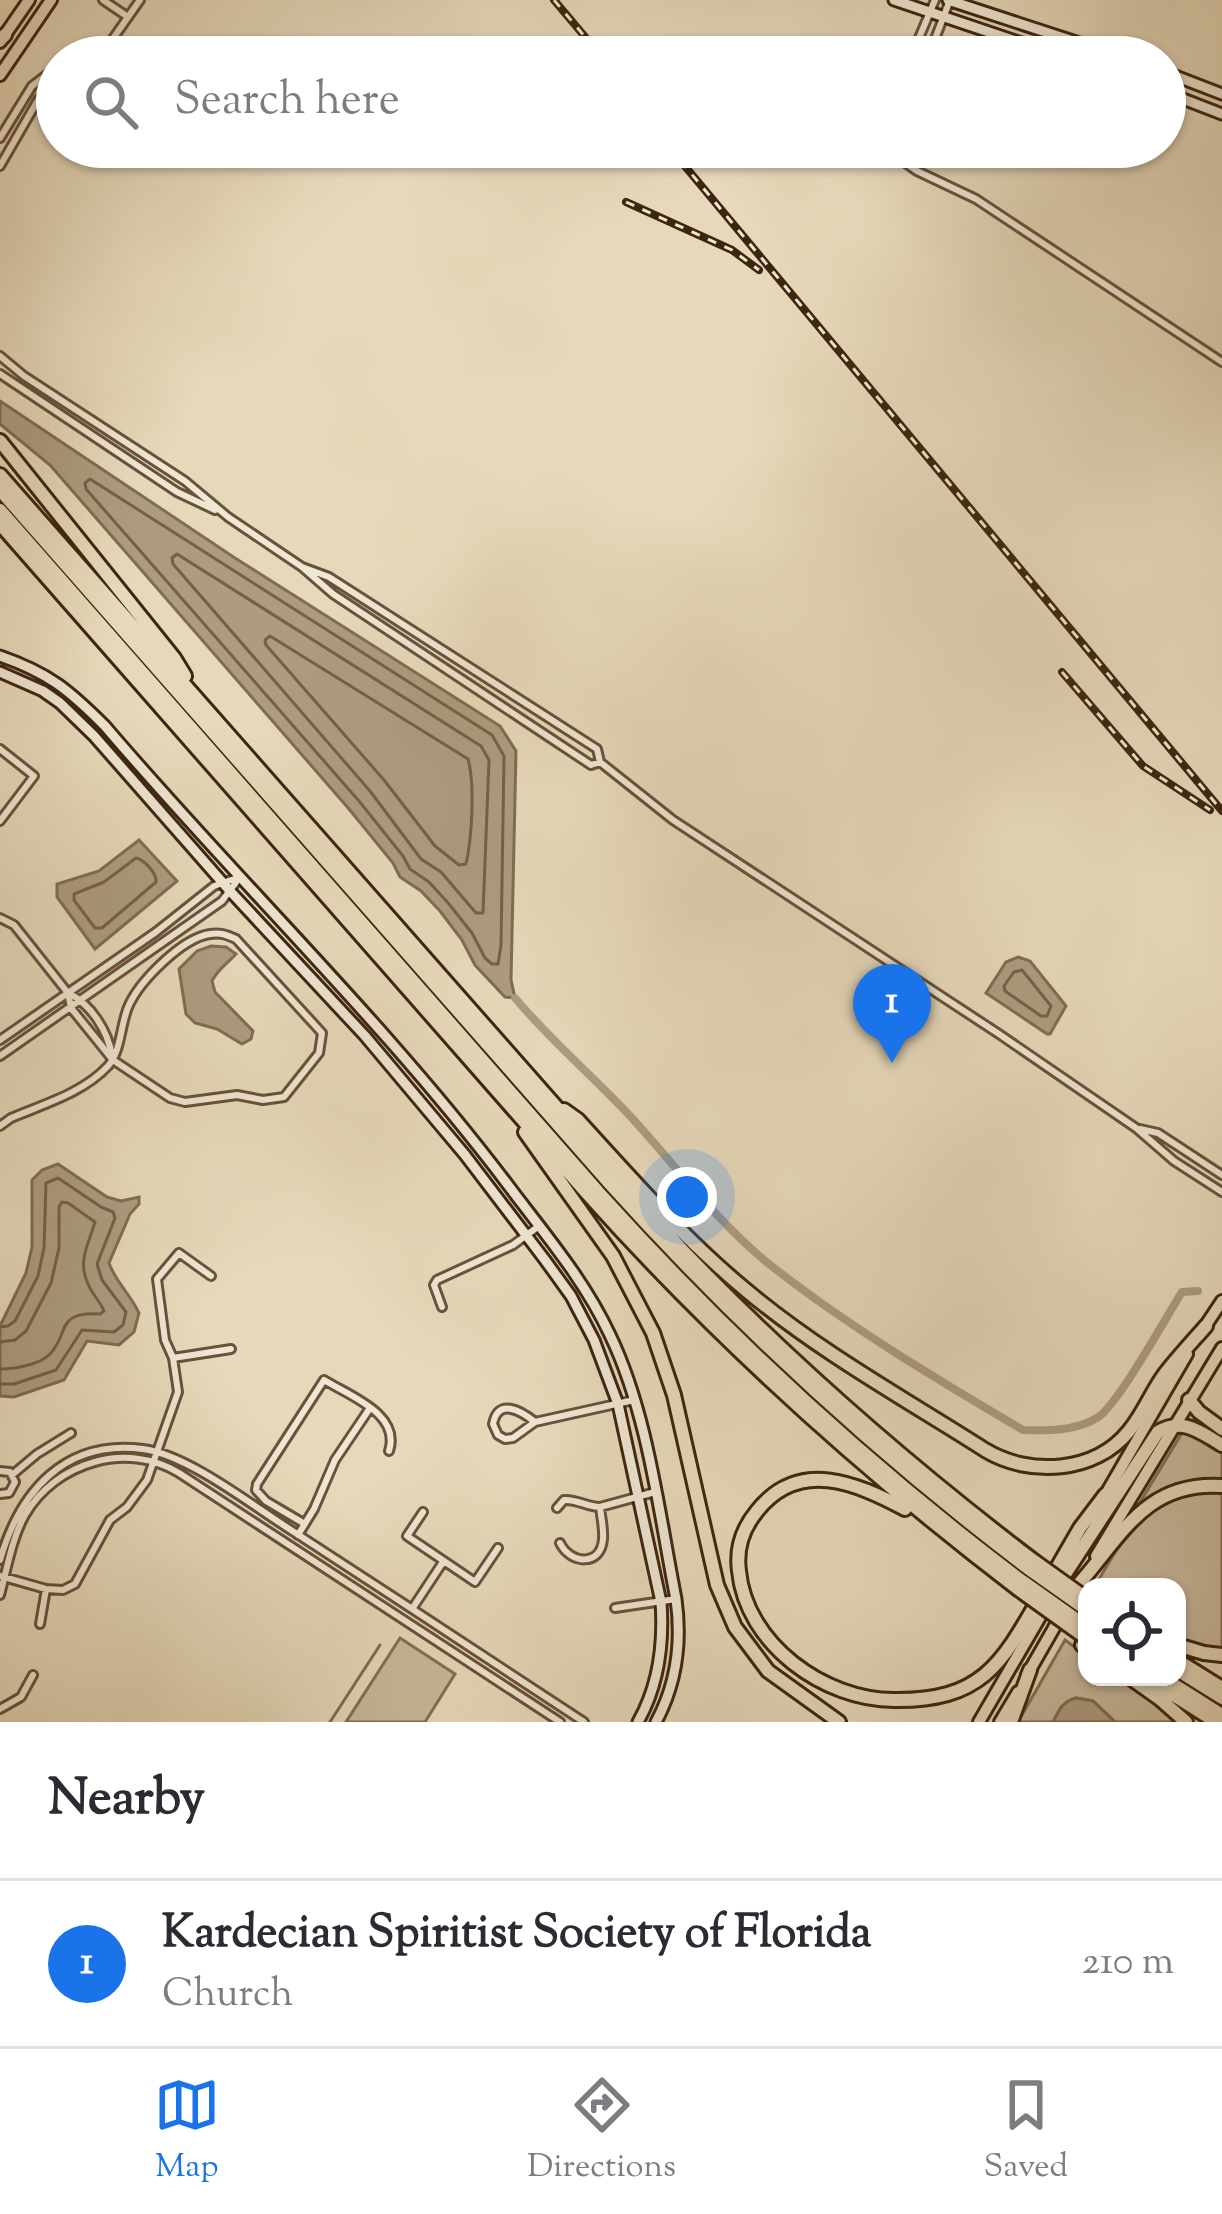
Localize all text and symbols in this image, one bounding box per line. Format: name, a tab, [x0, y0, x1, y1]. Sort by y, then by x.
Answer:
search box	[36, 36, 1186, 168]
icon: search	[78, 69, 144, 135]
text: Search here	[174, 70, 400, 135]
pin: 1	[853, 964, 931, 1063]
your location	[657, 1167, 717, 1227]
map controls	[1078, 1578, 1186, 1686]
button: locate	[1078, 1578, 1186, 1686]
text: Nearby	[48, 1764, 205, 1837]
text: Kardecian Spiritist Society of Florida	[162, 1903, 872, 1968]
text: 1	[80, 1936, 94, 1992]
text: 210 m	[1082, 1936, 1174, 1992]
text: Church	[162, 1968, 293, 2024]
tab: Map	[154, 2072, 220, 2192]
tab: Directions	[527, 2072, 676, 2192]
tab: Saved	[984, 2072, 1068, 2192]

